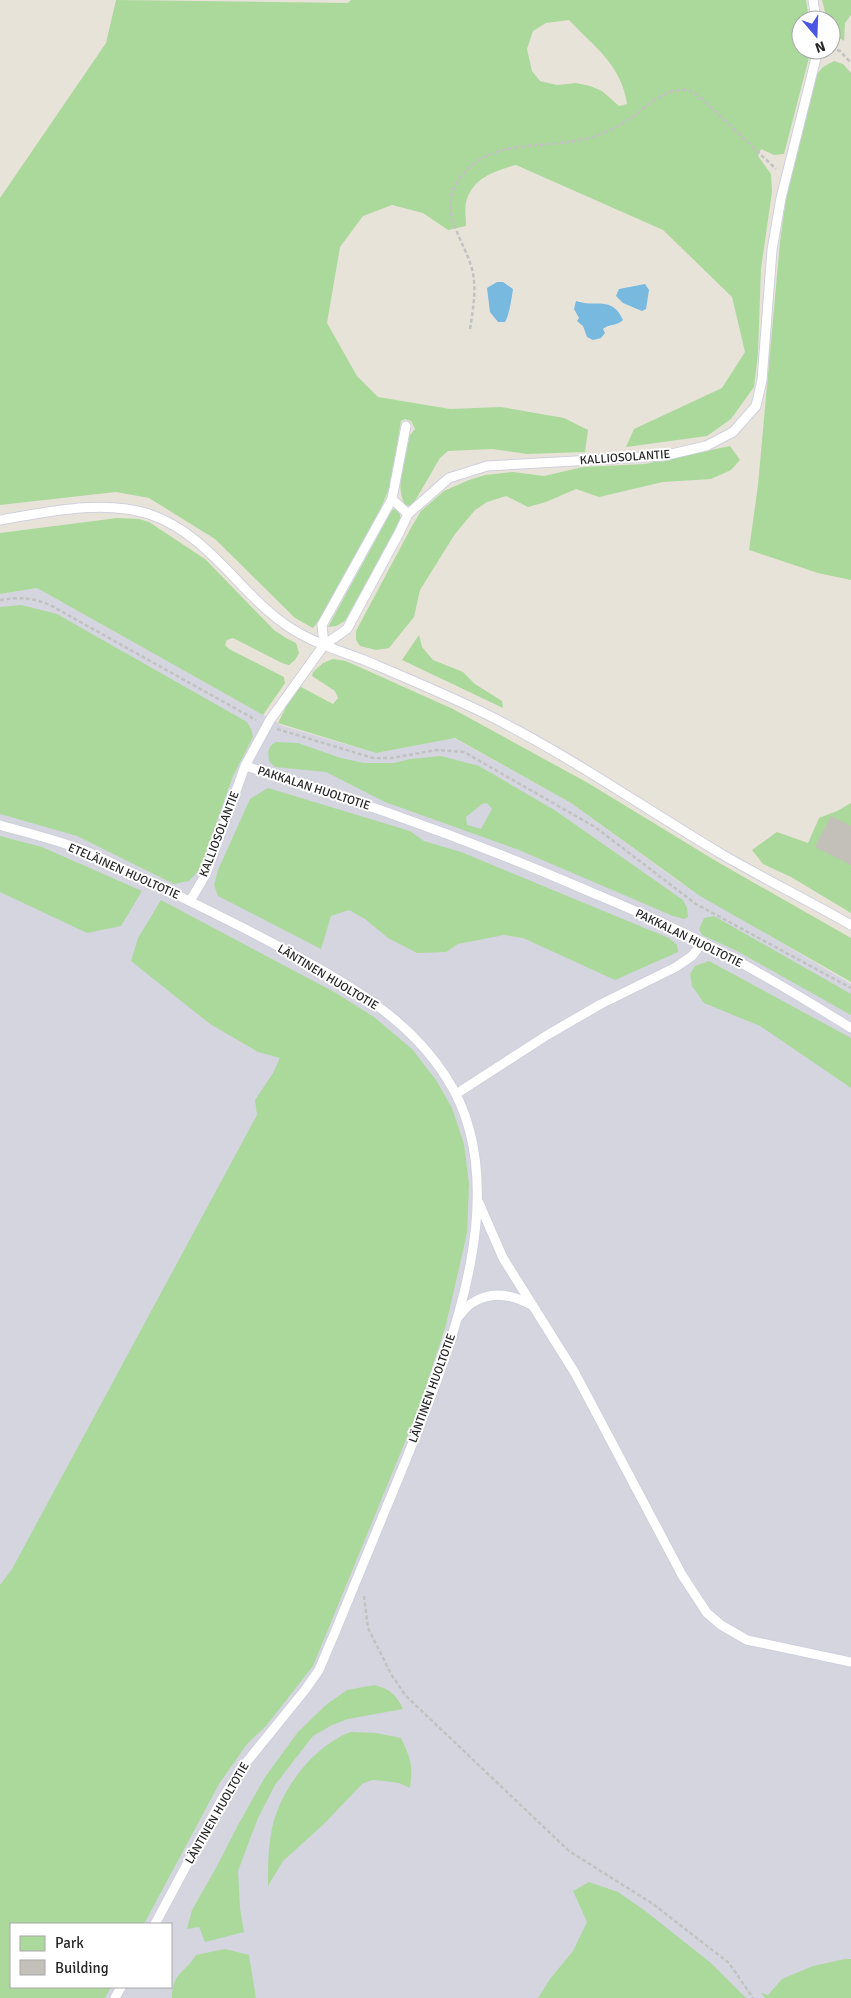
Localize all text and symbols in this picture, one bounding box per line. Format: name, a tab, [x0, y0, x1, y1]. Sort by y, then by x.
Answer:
north arrow	[791, 10, 841, 60]
text: N	[813, 37, 827, 56]
street label: KALLIOSOLANTIE	[579, 447, 671, 468]
street label: PAKKALAN HUOLTOTIE	[256, 763, 372, 814]
street label: KALLIOSOLANTIE	[196, 789, 243, 879]
street label: ETELÄINEN HUOLTOTIE	[66, 840, 182, 903]
street label: PAKKALAN HUOLTOTIE	[633, 906, 745, 971]
street label: LÄNTINEN HUOLTOTIE	[275, 941, 381, 1014]
street label: LÄNTINEN HUOLTOTIE	[406, 1331, 459, 1445]
street label: LÄNTINEN HUOLTOTIE	[182, 1760, 253, 1867]
legend	[10, 1923, 172, 1988]
text: Park	[55, 1934, 84, 1952]
text: Building	[55, 1959, 109, 1977]

